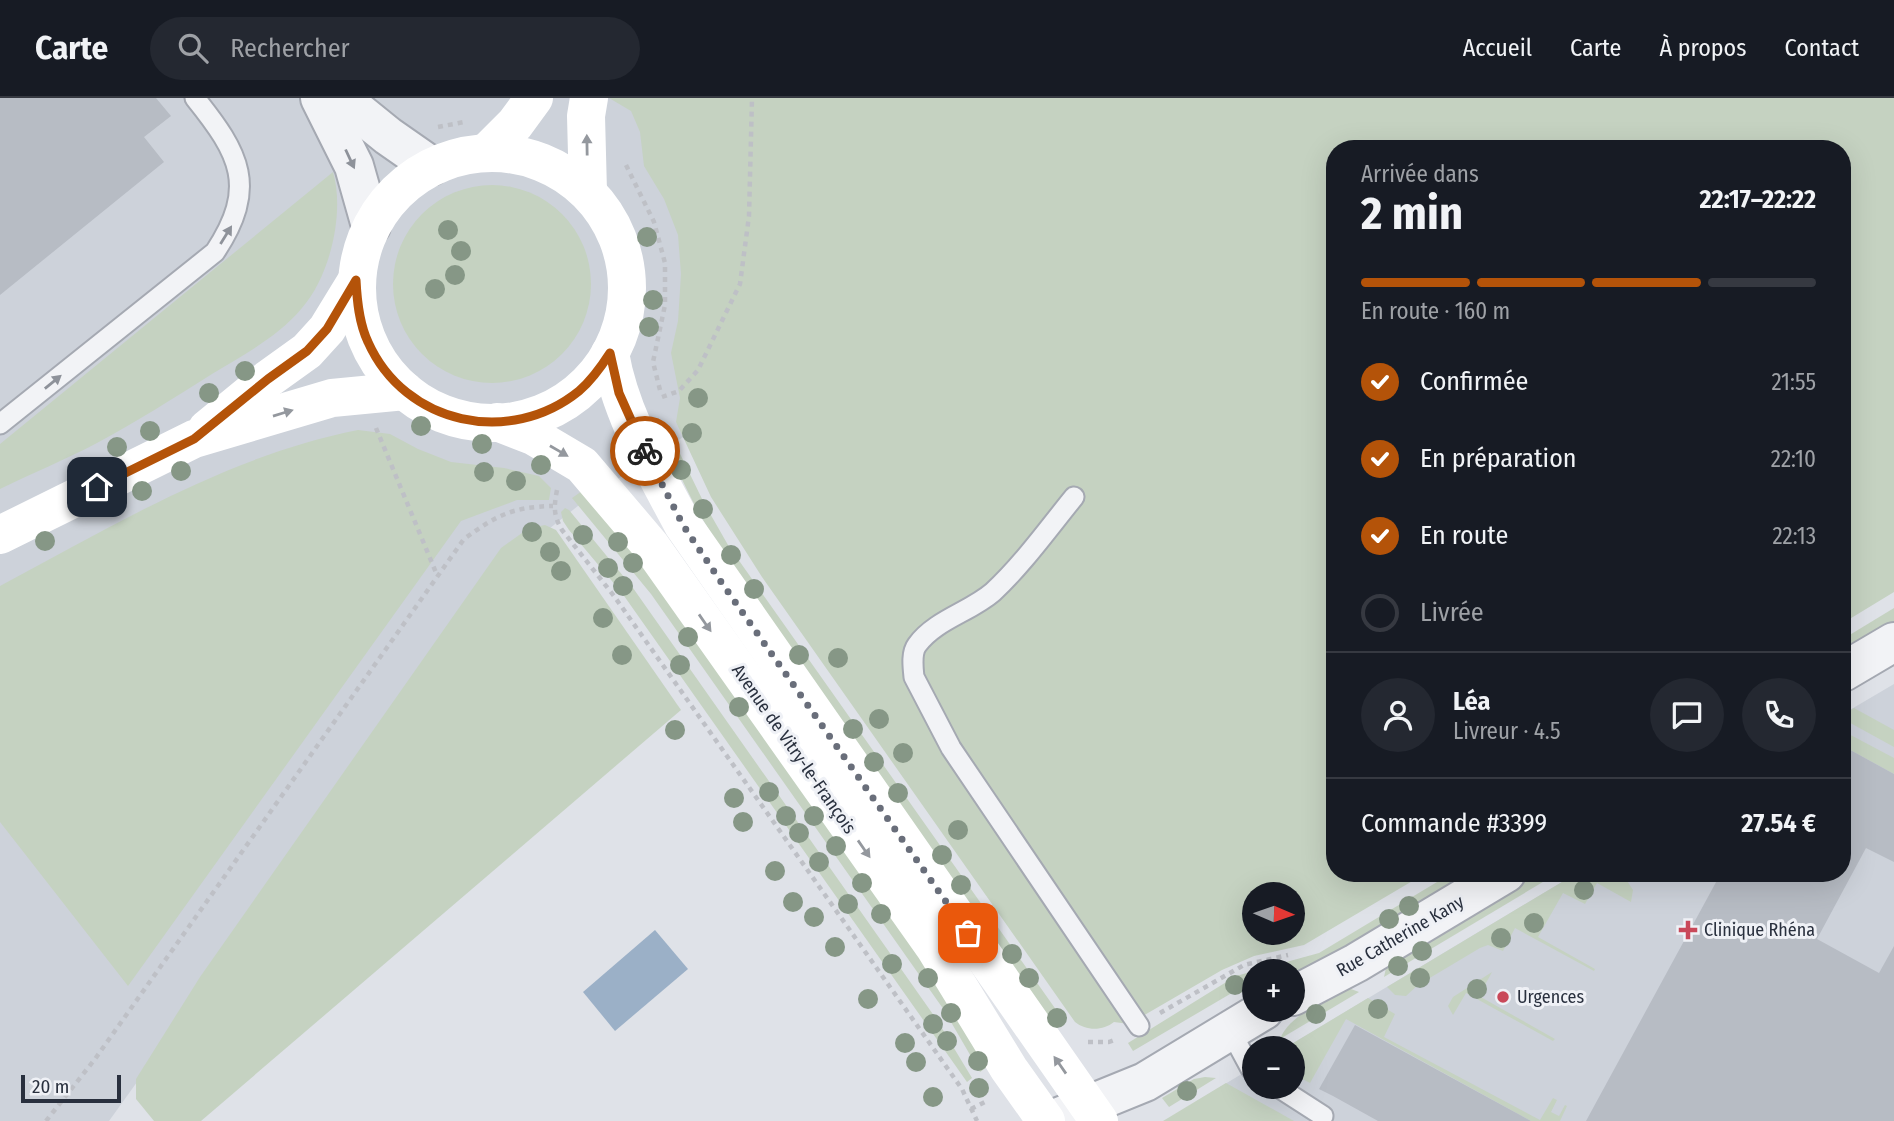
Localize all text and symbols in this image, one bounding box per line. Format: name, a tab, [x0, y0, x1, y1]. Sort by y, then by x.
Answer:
search box	[150, 17, 640, 80]
text: Carte	[35, 28, 108, 68]
icon: search	[174, 29, 212, 67]
text: Rechercher	[230, 33, 350, 64]
text: Accueil	[1463, 34, 1532, 62]
text: Carte	[1570, 34, 1621, 62]
text: À propos	[1659, 34, 1746, 62]
text: Contact	[1784, 34, 1859, 62]
one-way arrow	[581, 134, 592, 156]
one-way arrow	[345, 149, 356, 169]
text: Arrivée dans	[1361, 160, 1479, 188]
text: 22:17–22:22	[1700, 184, 1816, 215]
text: 2 min	[1361, 186, 1463, 241]
one-way arrow	[219, 225, 232, 245]
text: En route · 160 m	[1361, 297, 1510, 325]
icon: check	[1361, 363, 1399, 401]
text: Confirmée	[1420, 366, 1528, 397]
text: 21:55	[1771, 368, 1816, 396]
one-way arrow	[44, 374, 62, 389]
one-way arrow	[273, 407, 294, 417]
courier	[610, 416, 680, 486]
icon: bike	[626, 432, 664, 470]
icon: check	[1361, 440, 1399, 478]
text: En préparation	[1420, 443, 1577, 474]
one-way arrow	[549, 445, 568, 457]
text: 22:10	[1771, 445, 1816, 473]
pin	[67, 457, 127, 517]
icon: home	[78, 468, 116, 506]
icon: check	[1361, 517, 1399, 555]
text: En route	[1420, 520, 1508, 551]
text: 22:13	[1772, 522, 1816, 550]
text: Livrée	[1420, 597, 1484, 628]
one-way arrow	[698, 614, 712, 632]
street label: Avenue de Vitry-le-François	[727, 660, 861, 838]
button: person	[1361, 678, 1435, 752]
button: chat	[1650, 678, 1724, 752]
button: phone	[1742, 678, 1816, 752]
text: Léa	[1453, 686, 1490, 717]
text: Livreur · 4.5	[1453, 717, 1561, 745]
text: Commande #3399	[1361, 808, 1547, 839]
text: 27.54 €	[1741, 808, 1816, 839]
one-way arrow	[857, 840, 871, 858]
north arrow	[1242, 882, 1306, 945]
map controls	[1242, 882, 1305, 1099]
street label: Rue Catherine Kany	[1332, 891, 1468, 981]
pin	[938, 903, 998, 963]
icon: bag	[949, 914, 987, 952]
place label: Clinique Rhéna	[1704, 919, 1815, 941]
marker: Clinique Rhéna	[1678, 920, 1698, 940]
button: +	[1242, 959, 1305, 1022]
place label: Urgences	[1517, 986, 1584, 1008]
marker: Urgences	[1495, 989, 1511, 1005]
button: −	[1242, 1036, 1305, 1099]
one-way arrow	[1053, 1056, 1067, 1074]
scale bar	[21, 1072, 121, 1104]
text: 20 m	[32, 1075, 69, 1098]

